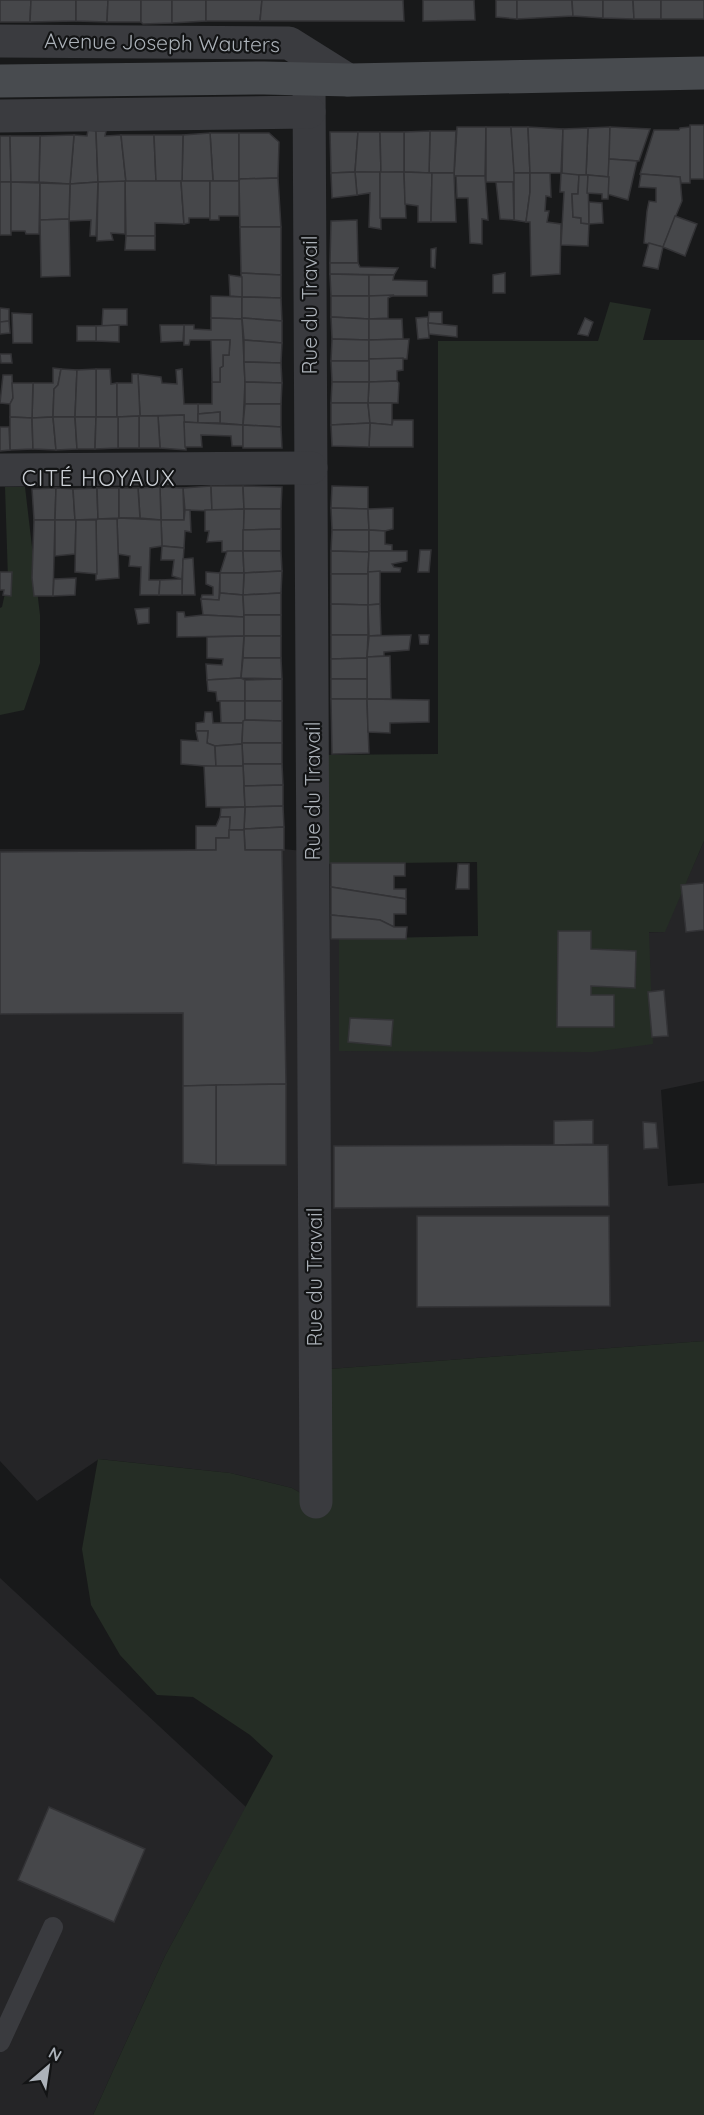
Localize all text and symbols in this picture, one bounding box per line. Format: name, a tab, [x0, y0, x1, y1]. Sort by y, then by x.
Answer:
street label: Avenue Joseph Wauters	[44, 27, 280, 57]
street label: Rue du Travail	[296, 236, 322, 375]
district label: CITÉ HOYAUX	[22, 464, 176, 492]
street label: Rue du Travail	[299, 722, 325, 861]
street label: Rue du Travail	[301, 1208, 327, 1347]
north arrow	[18, 2037, 78, 2097]
text: N	[45, 2042, 65, 2065]

